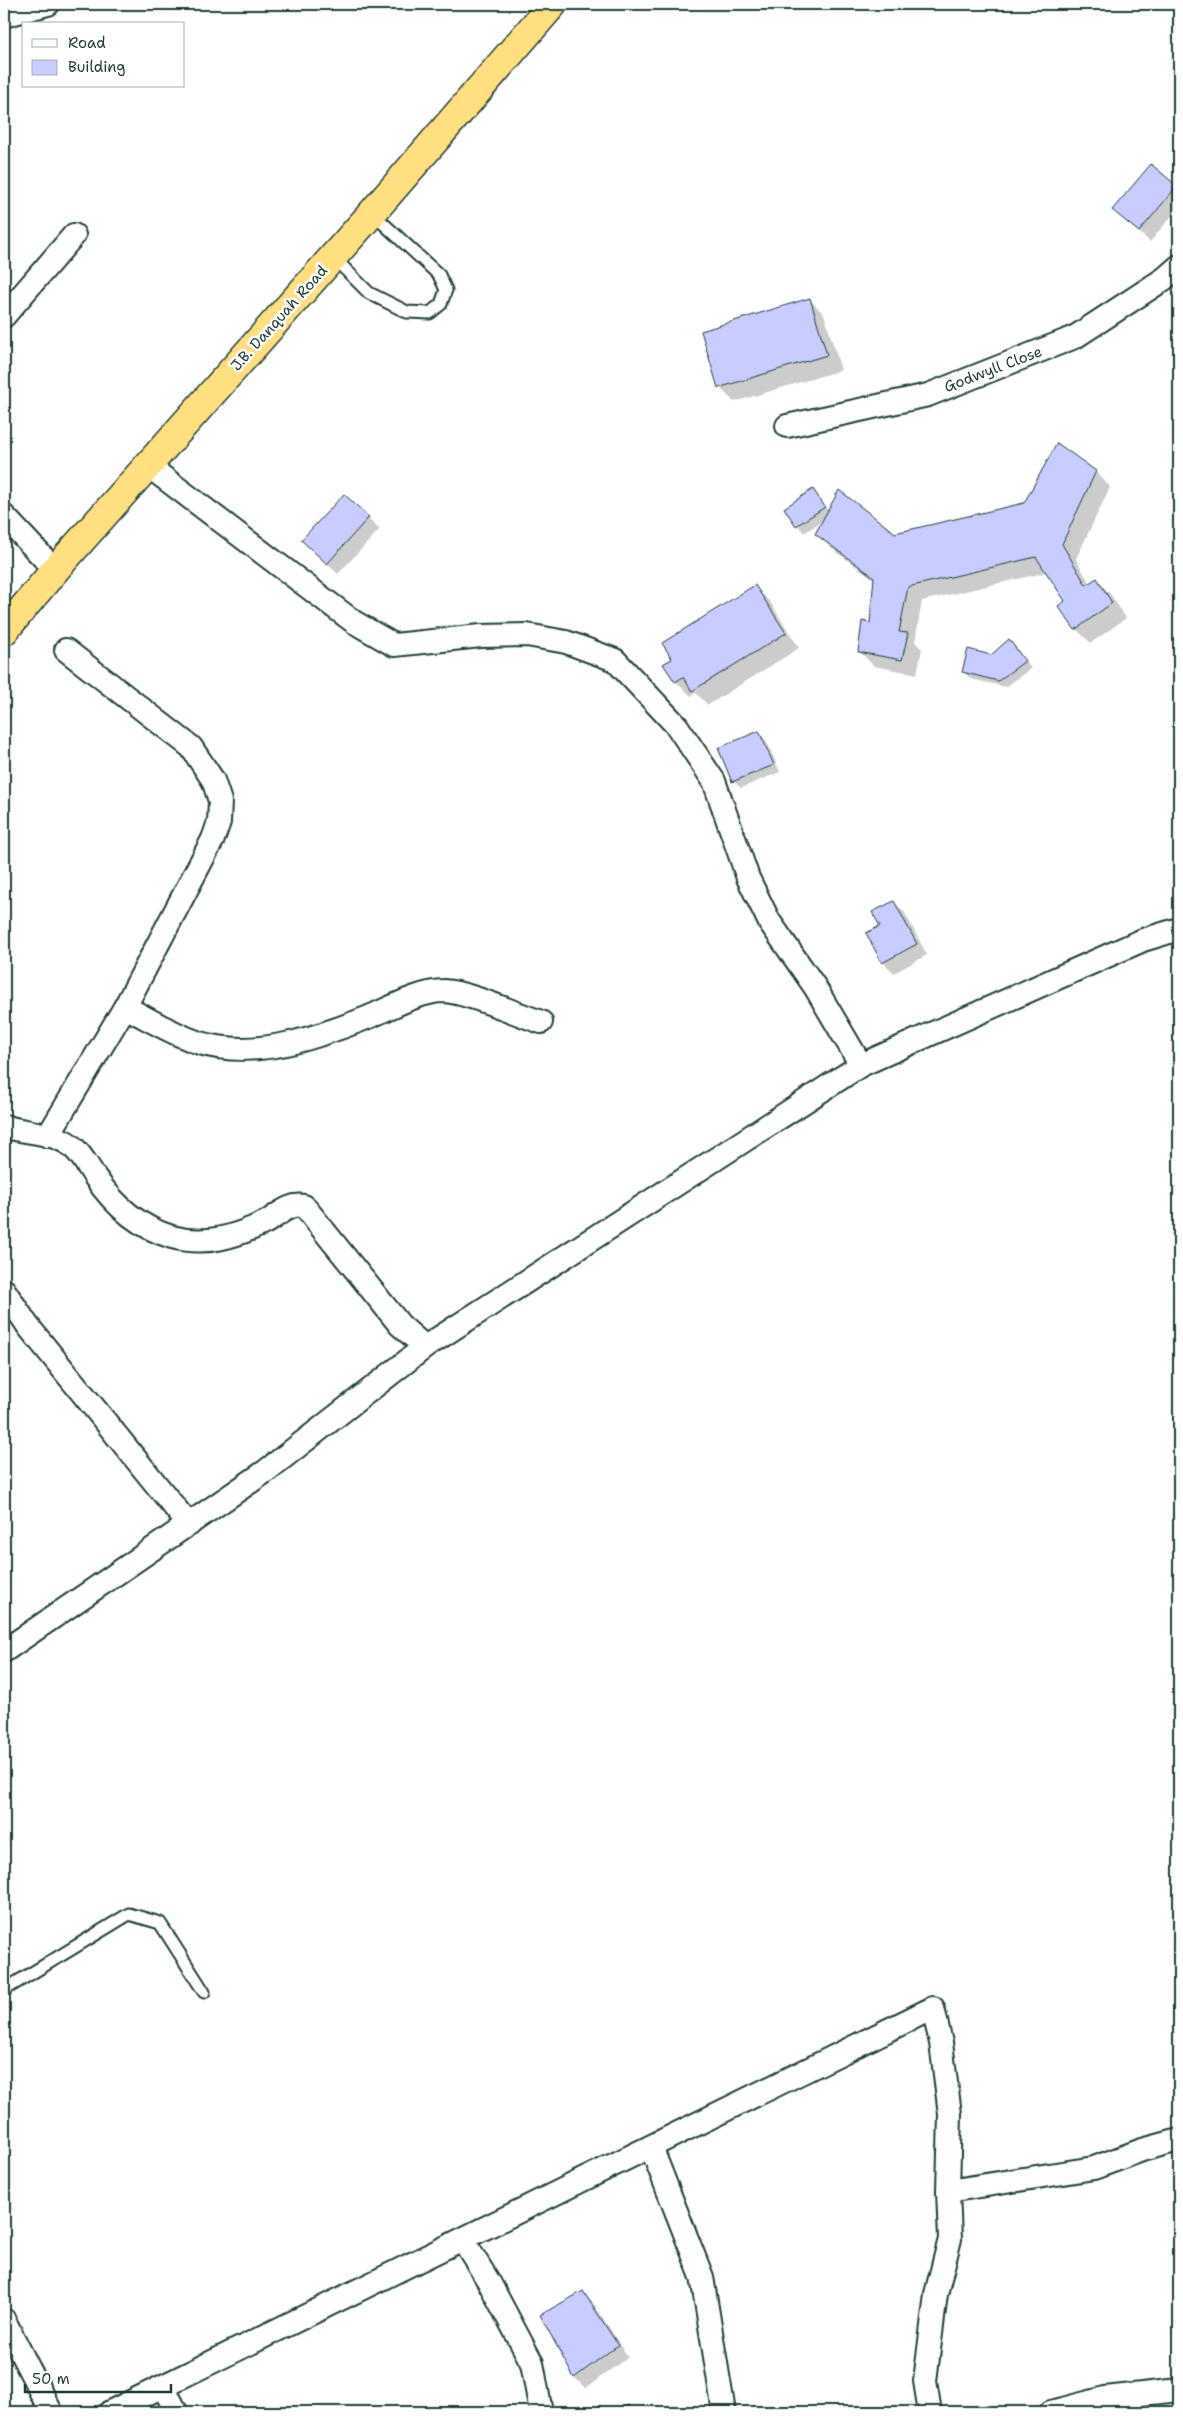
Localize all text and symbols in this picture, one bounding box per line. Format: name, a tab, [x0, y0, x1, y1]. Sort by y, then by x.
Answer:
legend	[22, 22, 185, 88]
text: Road	[68, 33, 106, 53]
text: Building	[68, 57, 125, 77]
street label: J.B. Danquah Road	[226, 261, 332, 375]
street label: Godwyll Close	[941, 341, 1045, 397]
scale bar	[25, 2361, 171, 2393]
text: 50 m	[32, 2369, 70, 2389]

